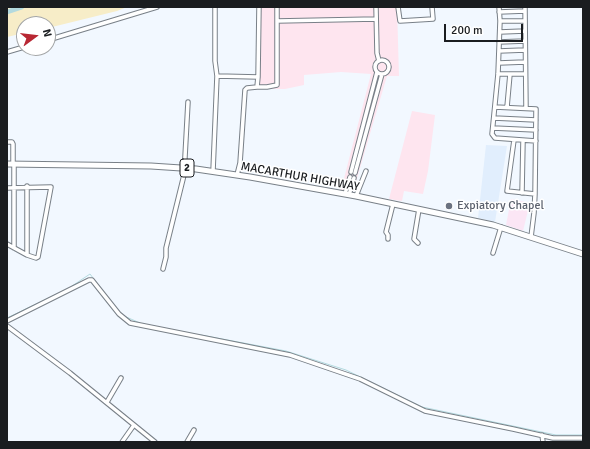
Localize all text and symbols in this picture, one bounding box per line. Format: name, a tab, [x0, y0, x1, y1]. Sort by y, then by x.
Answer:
north arrow	[16, 16, 56, 56]
scale bar	[446, 16, 525, 42]
text: 200 m	[451, 23, 483, 38]
text: N	[40, 28, 54, 38]
road number: 2	[180, 159, 194, 177]
street label: MACARTHUR HIGHWAY	[239, 159, 361, 195]
place label: Expiatory Chapel	[457, 199, 544, 213]
marker: Expiatory Chapel	[444, 201, 454, 211]

